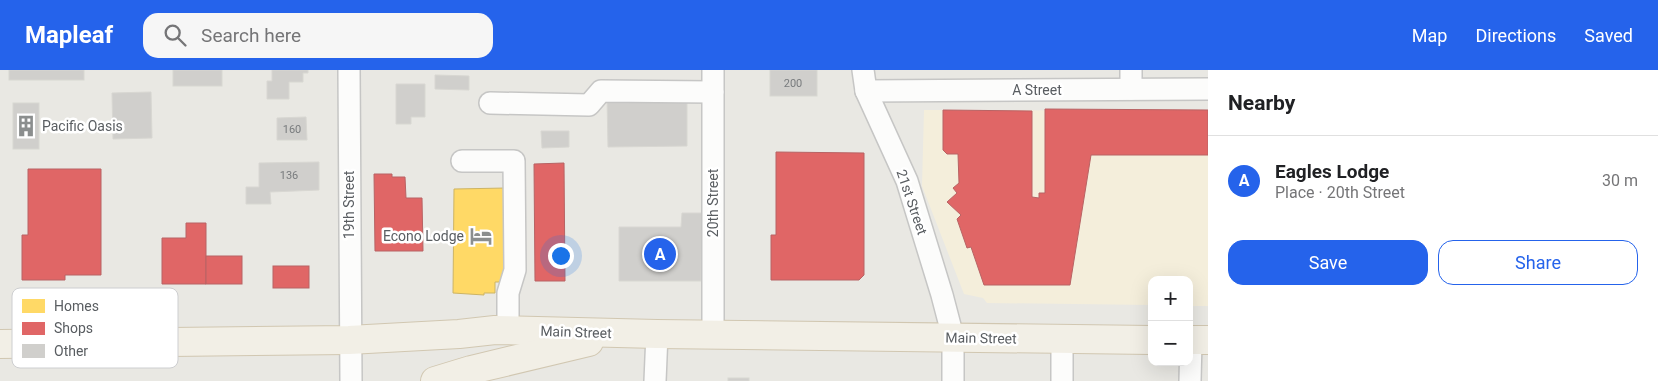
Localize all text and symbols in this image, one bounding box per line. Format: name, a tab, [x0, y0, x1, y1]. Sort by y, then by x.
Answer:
search box	[143, 13, 493, 58]
text: Mapleaf	[25, 21, 113, 49]
icon: search	[161, 21, 189, 49]
text: Search here	[201, 24, 301, 47]
text: Map	[1412, 25, 1447, 46]
text: Directions	[1475, 25, 1556, 46]
text: Saved	[1584, 25, 1633, 46]
house number: 200	[784, 77, 802, 90]
street label: A Street	[1012, 82, 1062, 98]
text: Nearby	[1228, 91, 1295, 115]
building icon: Pacific Oasis	[13, 113, 39, 139]
place label: Pacific Oasis	[42, 118, 123, 134]
house number: 160	[283, 123, 301, 136]
text: Eagles Lodge	[1275, 160, 1389, 183]
street label: 21st Street	[893, 167, 931, 237]
street label: 20th Street	[705, 168, 721, 237]
house number: 136	[280, 169, 298, 182]
street label: 19th Street	[341, 170, 357, 239]
text: A	[1239, 171, 1249, 190]
text: 30 m	[1602, 171, 1638, 190]
text: Place · 20th Street	[1275, 183, 1405, 202]
hotel icon: Econo Lodge	[468, 223, 494, 249]
place label: Econo Lodge	[383, 228, 464, 244]
pin: A	[644, 235, 676, 273]
button: Save	[1228, 240, 1428, 285]
button: Share	[1438, 240, 1638, 285]
your location	[548, 243, 574, 269]
map controls	[1148, 276, 1193, 366]
button: +	[1148, 276, 1193, 321]
legend	[12, 288, 178, 368]
text: Homes	[54, 298, 99, 314]
text: Shops	[54, 320, 93, 336]
button: −	[1148, 321, 1193, 366]
street label: Main Street	[540, 323, 612, 341]
street label: Main Street	[945, 329, 1017, 347]
text: Other	[54, 343, 88, 359]

